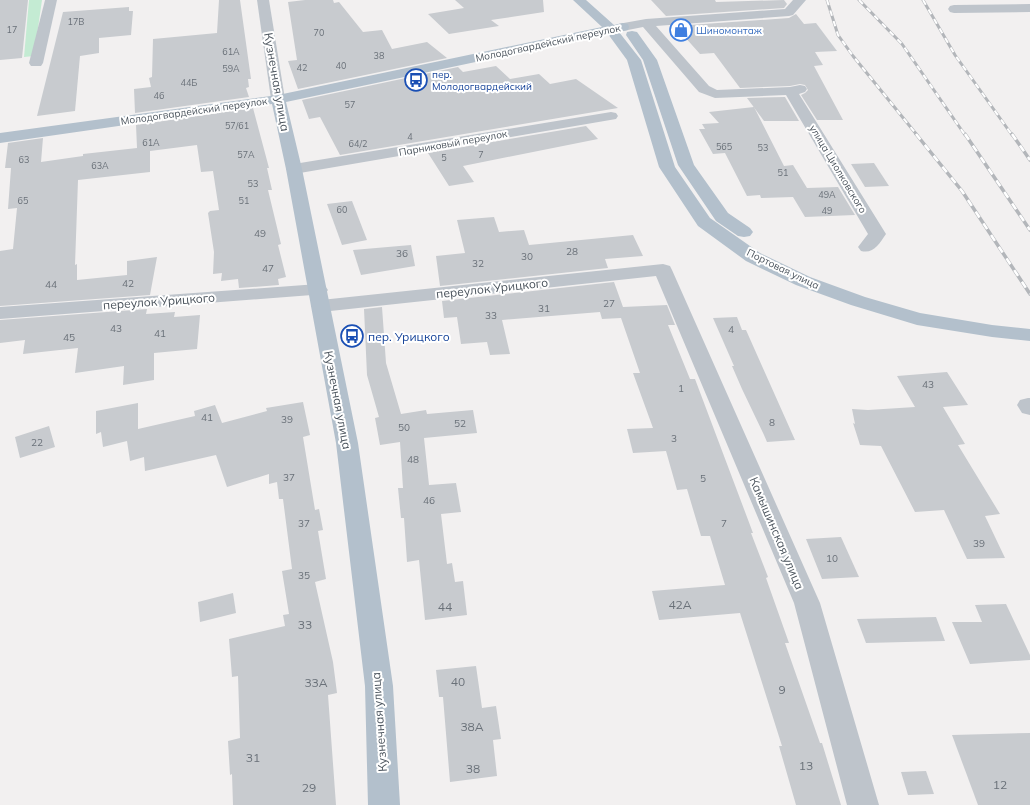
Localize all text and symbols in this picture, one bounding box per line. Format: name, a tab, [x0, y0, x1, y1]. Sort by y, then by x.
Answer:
house number: 17В	[68, 16, 84, 27]
shop icon: Шиномонтаж	[668, 17, 694, 43]
street label: Молодогвардейский переулок	[474, 21, 622, 65]
house number: 17	[7, 24, 17, 35]
place label: Шиномонтаж	[696, 24, 763, 37]
house number: 70	[314, 27, 324, 38]
street label: Кузнечная улица	[261, 31, 293, 133]
house number: 61А	[222, 46, 240, 57]
house number: 38	[374, 50, 384, 61]
house number: 40	[336, 60, 346, 71]
house number: 42	[297, 62, 307, 73]
house number: 59А	[222, 63, 240, 74]
bus stop icon: пер. Молодогвардейский	[403, 67, 429, 93]
place label: пер. Молодогвардейский	[432, 68, 532, 93]
house number: 44Б	[181, 77, 197, 88]
house number: 46	[154, 90, 164, 101]
street label: Молодогвардейский переулок	[120, 94, 269, 128]
house number: 57	[345, 99, 355, 110]
house number: 57/61	[225, 120, 249, 131]
street label: улица Циолковского	[807, 123, 870, 216]
street label: Парниковый переулок	[398, 127, 509, 159]
house number: 4	[407, 131, 413, 142]
house number: 61А	[142, 137, 160, 148]
house number: 64/2	[349, 138, 367, 149]
house number: 565	[716, 141, 733, 152]
house number: 53	[758, 142, 768, 153]
house number: 57А	[237, 149, 255, 160]
house number: 7	[478, 149, 484, 160]
house number: 5	[441, 152, 447, 163]
house number: 63	[19, 154, 29, 165]
house number: 63А	[91, 160, 109, 171]
house number: 51	[778, 167, 788, 178]
house number: 53	[248, 178, 258, 189]
house number: 49А	[818, 189, 836, 200]
house number: 65	[18, 195, 29, 206]
house number: 51	[239, 195, 249, 206]
house number: 60	[337, 204, 347, 215]
house number: 49	[822, 205, 832, 216]
house number: 49	[254, 227, 266, 240]
house number: 28	[566, 245, 578, 258]
street label: Портовая улица	[745, 246, 821, 292]
house number: 36	[396, 247, 408, 260]
house number: 30	[521, 250, 533, 263]
house number: 32	[472, 257, 484, 270]
house number: 47	[262, 262, 274, 275]
street label: переулок Урицкого	[435, 275, 549, 301]
house number: 42	[122, 277, 134, 290]
house number: 44	[45, 278, 57, 291]
street label: переулок Урицкого	[102, 290, 216, 312]
house number: 27	[603, 297, 615, 310]
house number: 31	[538, 302, 550, 315]
house number: 33	[485, 309, 497, 322]
house number: 43	[110, 322, 122, 335]
bus stop icon: пер. Урицкого	[339, 323, 365, 349]
house number: 4	[728, 323, 734, 336]
house number: 41	[154, 327, 166, 340]
place label: пер. Урицкого	[368, 329, 450, 344]
house number: 45	[63, 331, 75, 344]
street label: Кузнечная улица	[321, 350, 355, 450]
house number: 43	[922, 378, 934, 391]
house number: 1	[678, 382, 684, 395]
house number: 41	[201, 411, 213, 424]
house number: 39	[281, 413, 293, 426]
house number: 8	[769, 416, 775, 429]
house number: 52	[454, 417, 466, 430]
house number: 50	[398, 421, 410, 434]
house number: 3	[671, 432, 677, 445]
house number: 22	[31, 436, 43, 449]
house number: 48	[407, 453, 419, 466]
house number: 37	[283, 471, 295, 484]
house number: 5	[700, 472, 706, 485]
street label: Камышинская улица	[746, 474, 808, 592]
house number: 46	[423, 494, 435, 507]
house number: 37	[298, 517, 310, 530]
house number: 7	[721, 517, 727, 530]
house number: 39	[973, 537, 985, 550]
house number: 10	[826, 552, 838, 565]
house number: 35	[298, 569, 310, 582]
house number: 42А	[668, 597, 692, 612]
house number: 44	[438, 599, 452, 614]
house number: 33	[298, 617, 312, 632]
street label: Кузнечная улица	[368, 672, 390, 772]
house number: 40	[451, 674, 465, 689]
house number: 33А	[304, 675, 328, 690]
house number: 9	[778, 682, 786, 697]
house number: 38А	[460, 719, 484, 734]
house number: 31	[246, 750, 260, 765]
house number: 13	[799, 758, 813, 773]
house number: 38	[466, 761, 480, 776]
house number: 12	[993, 777, 1007, 792]
house number: 29	[302, 780, 316, 795]

